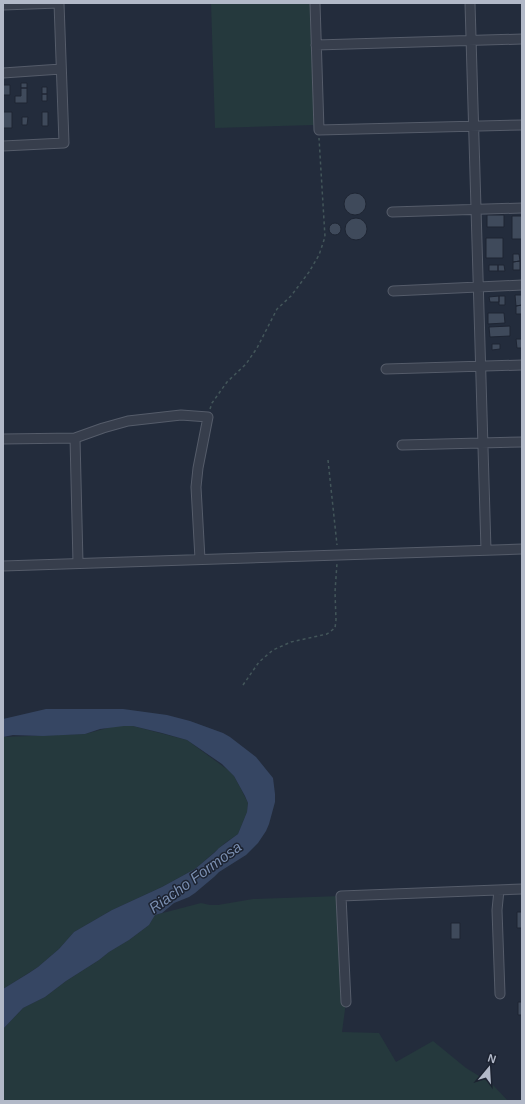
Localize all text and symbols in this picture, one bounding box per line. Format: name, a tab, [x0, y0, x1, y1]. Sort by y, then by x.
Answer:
water label: Riacho Formosa	[145, 838, 245, 916]
north arrow	[469, 1048, 509, 1088]
text: N	[486, 1052, 498, 1065]

